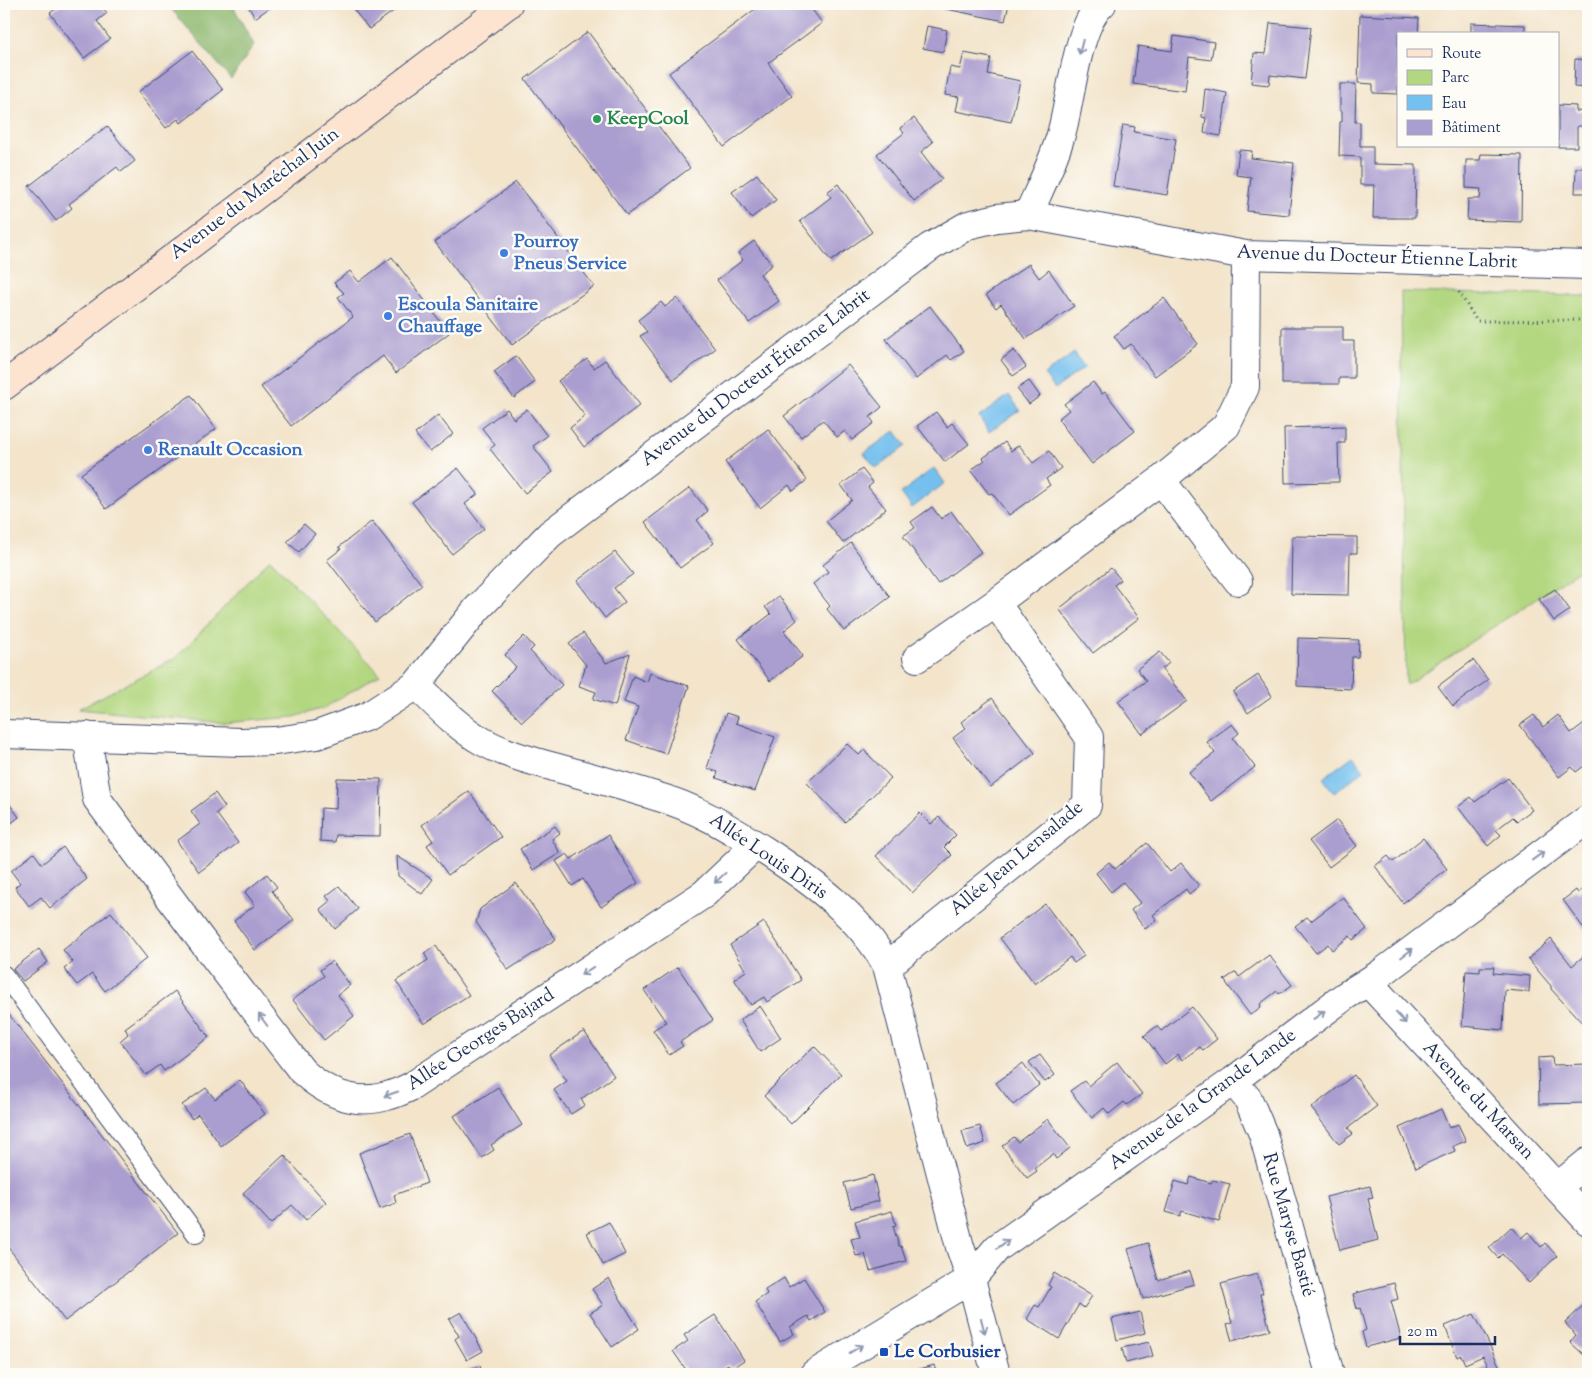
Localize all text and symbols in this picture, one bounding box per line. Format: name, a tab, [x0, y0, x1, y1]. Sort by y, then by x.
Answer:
legend	[1397, 32, 1560, 148]
one-way arrow	[1076, 38, 1085, 54]
text: Route	[1442, 44, 1481, 65]
text: Parc	[1442, 68, 1470, 89]
text: Eau	[1442, 94, 1467, 115]
place label: KeepCool	[607, 106, 689, 133]
marker: KeepCool	[591, 113, 603, 125]
text: Bâtiment	[1442, 118, 1501, 139]
street label: Avenue du Maréchal Juin	[165, 121, 345, 267]
place label: Pourroy Pneus Service	[514, 229, 627, 278]
street label: Avenue du Docteur Étienne Labrit	[1236, 240, 1518, 276]
marker: Pourroy Pneus Service	[498, 247, 510, 259]
street label: Avenue du Docteur Étienne Labrit	[636, 282, 877, 473]
place label: Escoula Sanitaire Chauffage	[398, 292, 538, 341]
marker: Escoula Sanitaire Chauffage	[382, 310, 394, 322]
place label: Renault Occasion	[158, 437, 304, 464]
marker: Renault Occasion	[142, 444, 154, 456]
street label: Allée Jean Lensalade	[944, 795, 1090, 923]
street label: Allée Louis Diris	[703, 807, 833, 907]
one-way arrow	[1531, 851, 1544, 862]
one-way arrow	[714, 872, 727, 884]
one-way arrow	[1400, 948, 1414, 958]
one-way arrow	[581, 966, 595, 976]
street label: Allée Georges Bajard	[402, 982, 560, 1098]
one-way arrow	[1312, 1010, 1326, 1020]
one-way arrow	[1395, 1011, 1407, 1024]
one-way arrow	[257, 1014, 268, 1027]
street label: Avenue de la Grande Lande	[1104, 1023, 1302, 1177]
street label: Avenue du Marsan	[1416, 1036, 1540, 1166]
one-way arrow	[384, 1090, 399, 1099]
street label: Rue Maryse Bastié	[1255, 1150, 1322, 1300]
one-way arrow	[996, 1238, 1010, 1249]
scale bar	[1400, 1313, 1494, 1345]
one-way arrow	[979, 1318, 988, 1334]
text: 20 m	[1407, 1322, 1438, 1343]
place label: Le Corbusier	[894, 1339, 1001, 1366]
one-way arrow	[848, 1344, 862, 1354]
marker: Le Corbusier	[878, 1346, 890, 1358]

